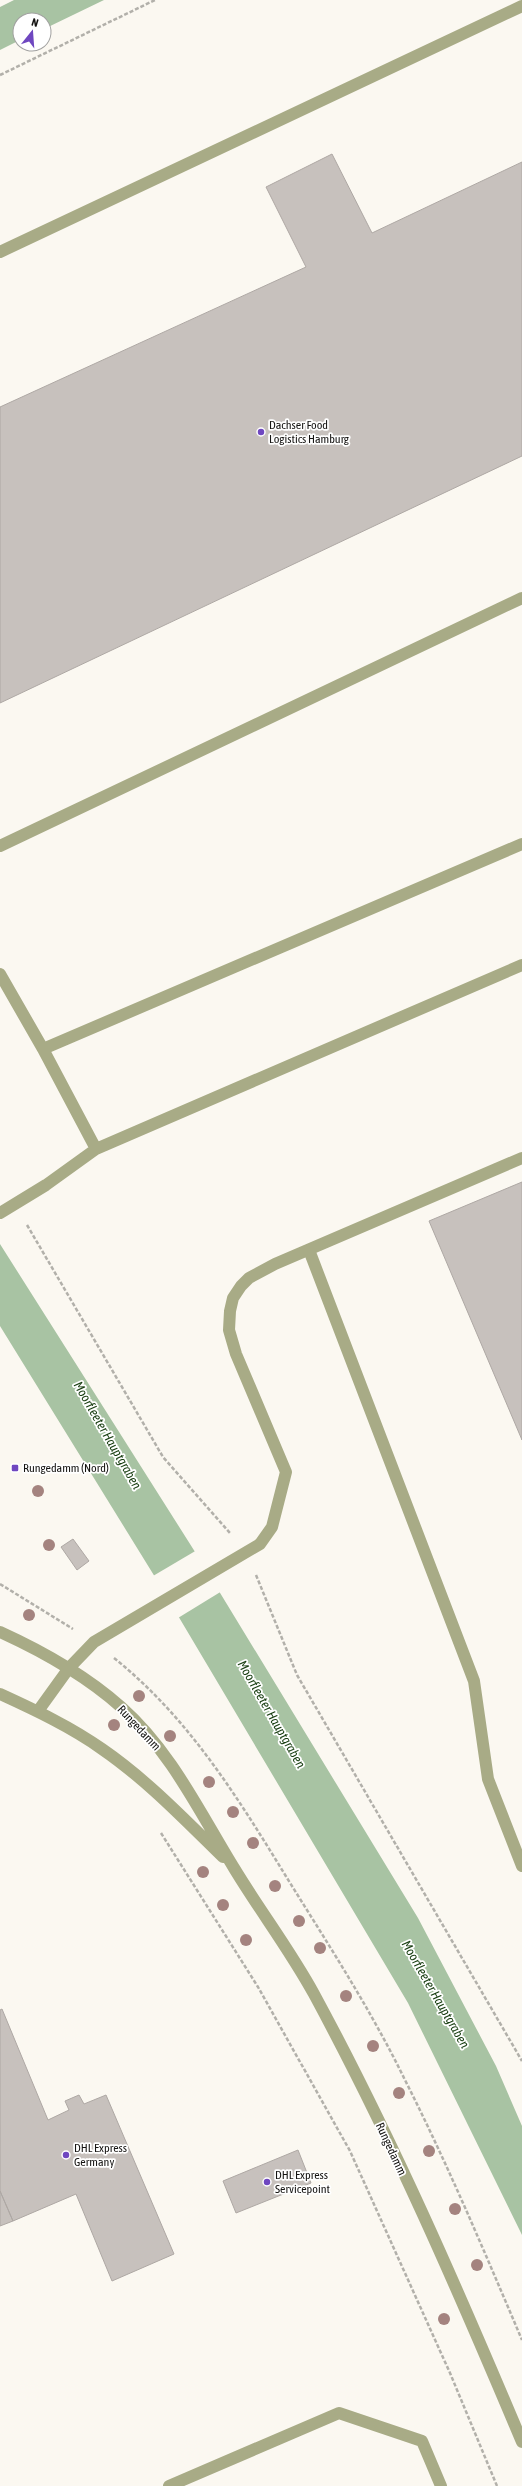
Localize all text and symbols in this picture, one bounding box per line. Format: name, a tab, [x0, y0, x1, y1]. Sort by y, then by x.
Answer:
north arrow	[12, 12, 52, 52]
text: N	[30, 16, 40, 29]
place label: Dachser Food Logistics Hamburg	[269, 418, 350, 446]
marker: Dachser Food Logistics Hamburg	[256, 427, 266, 437]
water label: Moorfleeter Hauptgraben	[71, 1379, 145, 1492]
place label: Rungedamm (Nord)	[23, 1461, 109, 1475]
marker: Rungedamm (Nord)	[10, 1463, 20, 1473]
water label: Moorfleeter Hauptgraben	[235, 1658, 309, 1771]
street label: Rungedamm	[115, 1703, 163, 1753]
water label: Moorfleeter Hauptgraben	[399, 1938, 473, 2051]
street label: Rungedamm	[373, 2120, 409, 2178]
place label: DHL Express Germany	[74, 2141, 127, 2169]
marker: DHL Express Germany	[61, 2150, 71, 2160]
place label: DHL Express Servicepoint	[275, 2168, 331, 2196]
marker: DHL Express Servicepoint	[262, 2177, 272, 2187]

